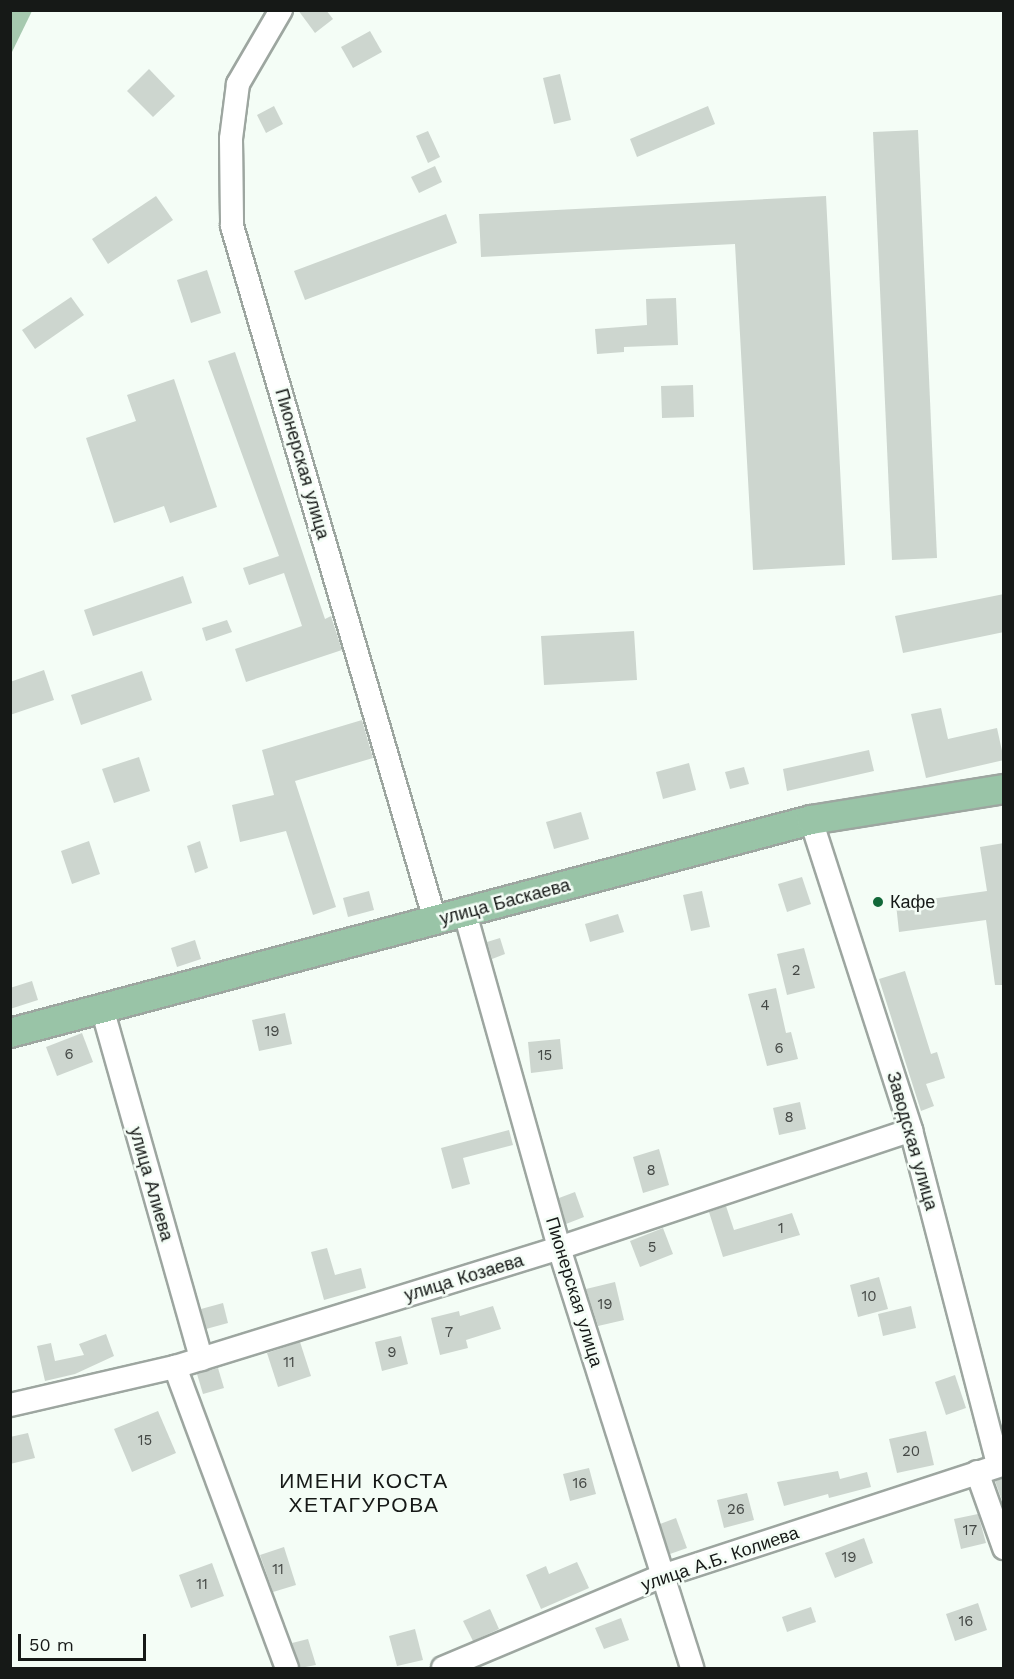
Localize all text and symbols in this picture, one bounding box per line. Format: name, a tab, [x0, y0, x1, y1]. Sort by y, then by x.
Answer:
street label: Пионерская улица	[270, 386, 334, 542]
street label: улица Баскаева	[437, 874, 573, 930]
place label: Кафе	[890, 891, 935, 913]
marker: Кафе	[871, 895, 885, 909]
house number: 2	[792, 962, 800, 980]
house number: 4	[760, 997, 770, 1015]
house number: 19	[264, 1023, 280, 1041]
house number: 6	[774, 1040, 784, 1058]
house number: 6	[64, 1046, 74, 1064]
house number: 15	[538, 1047, 552, 1065]
street label: Заводская улица	[882, 1069, 942, 1213]
house number: 8	[784, 1109, 794, 1127]
street label: улица Алиева	[124, 1125, 178, 1243]
house number: 8	[646, 1162, 656, 1180]
street label: Пионерская улица	[541, 1214, 607, 1370]
house number: 1	[778, 1220, 784, 1238]
house number: 5	[648, 1239, 656, 1257]
street label: улица Козаева	[402, 1250, 526, 1306]
house number: 10	[861, 1288, 877, 1306]
house number: 19	[597, 1296, 613, 1314]
house number: 7	[445, 1324, 453, 1342]
house number: 9	[387, 1344, 397, 1362]
house number: 11	[283, 1354, 295, 1372]
house number: 15	[138, 1432, 152, 1450]
house number: 20	[902, 1443, 920, 1461]
district label: ИМЕНИ КОСТА ХЕТАГУРОВА	[279, 1468, 449, 1518]
house number: 16	[573, 1475, 587, 1493]
house number: 26	[727, 1501, 745, 1519]
street label: улица А.Б. Колиева	[638, 1522, 802, 1596]
house number: 17	[963, 1522, 977, 1540]
house number: 19	[841, 1549, 857, 1567]
house number: 11	[272, 1561, 284, 1579]
house number: 11	[196, 1576, 208, 1594]
house number: 16	[959, 1613, 973, 1631]
scale bar	[21, 1622, 148, 1660]
text: 50 m	[29, 1634, 74, 1655]

